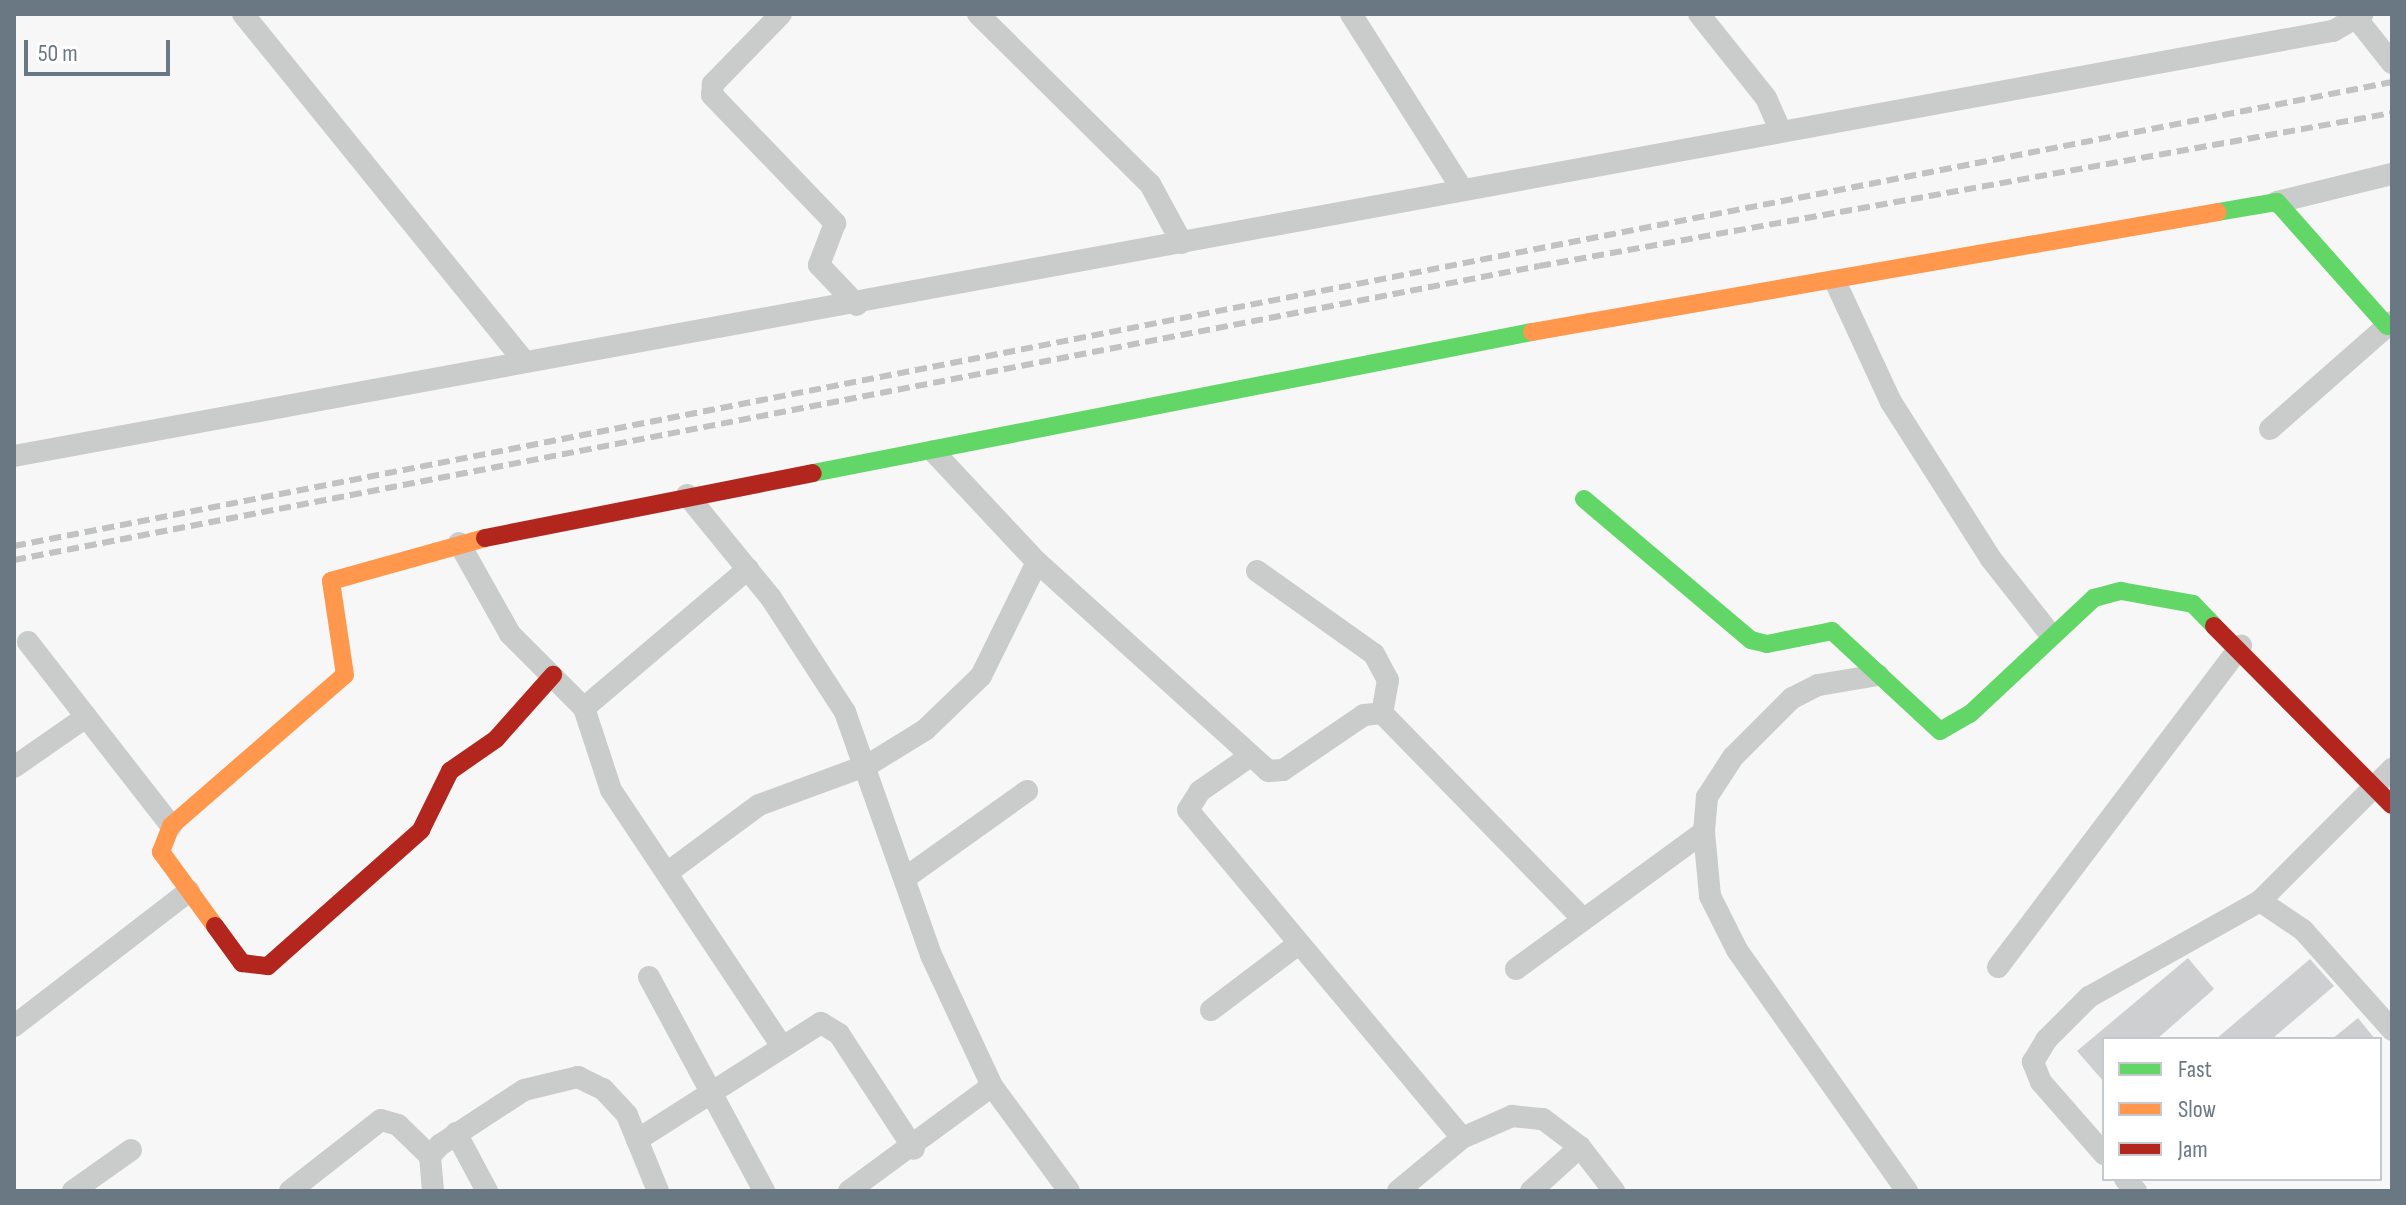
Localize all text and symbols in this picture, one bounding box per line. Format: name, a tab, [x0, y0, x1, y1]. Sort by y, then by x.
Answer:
scale bar	[28, 24, 174, 74]
text: 50 m	[38, 39, 78, 68]
legend	[2102, 1037, 2382, 1181]
text: Fast	[2178, 1055, 2212, 1084]
text: Slow	[2178, 1095, 2216, 1124]
text: Jam	[2178, 1135, 2208, 1164]

